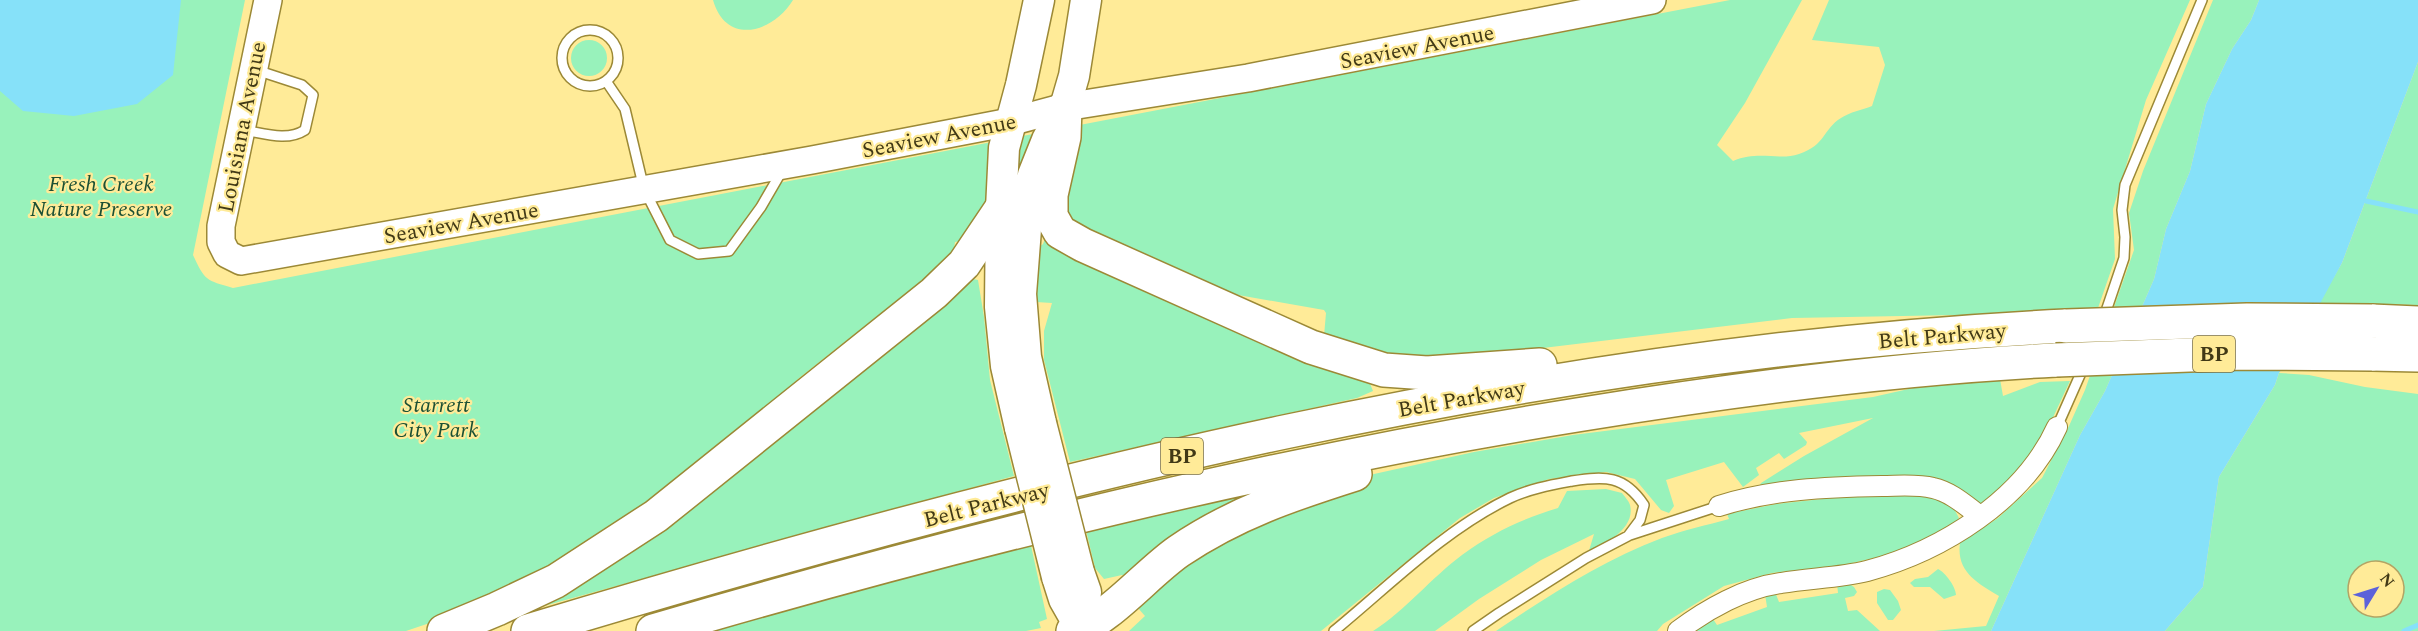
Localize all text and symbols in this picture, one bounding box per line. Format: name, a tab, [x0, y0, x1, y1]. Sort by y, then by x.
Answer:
street label: Seaview Avenue	[1337, 16, 1497, 79]
street label: Louisiana Avenue	[210, 39, 275, 216]
street label: Seaview Avenue	[859, 105, 1019, 168]
park label: Fresh Creek Nature Preserve	[30, 168, 172, 226]
street label: Seaview Avenue	[381, 194, 541, 253]
street label: Belt Parkway	[1877, 314, 2009, 359]
road number: BP	[2193, 336, 2235, 372]
street label: Belt Parkway	[1395, 372, 1529, 427]
park label: Starrett City Park	[394, 389, 478, 447]
road number: BP	[1161, 438, 1203, 474]
street label: Belt Parkway	[920, 474, 1054, 537]
north arrow	[2346, 559, 2406, 619]
text: N	[2374, 568, 2401, 593]

